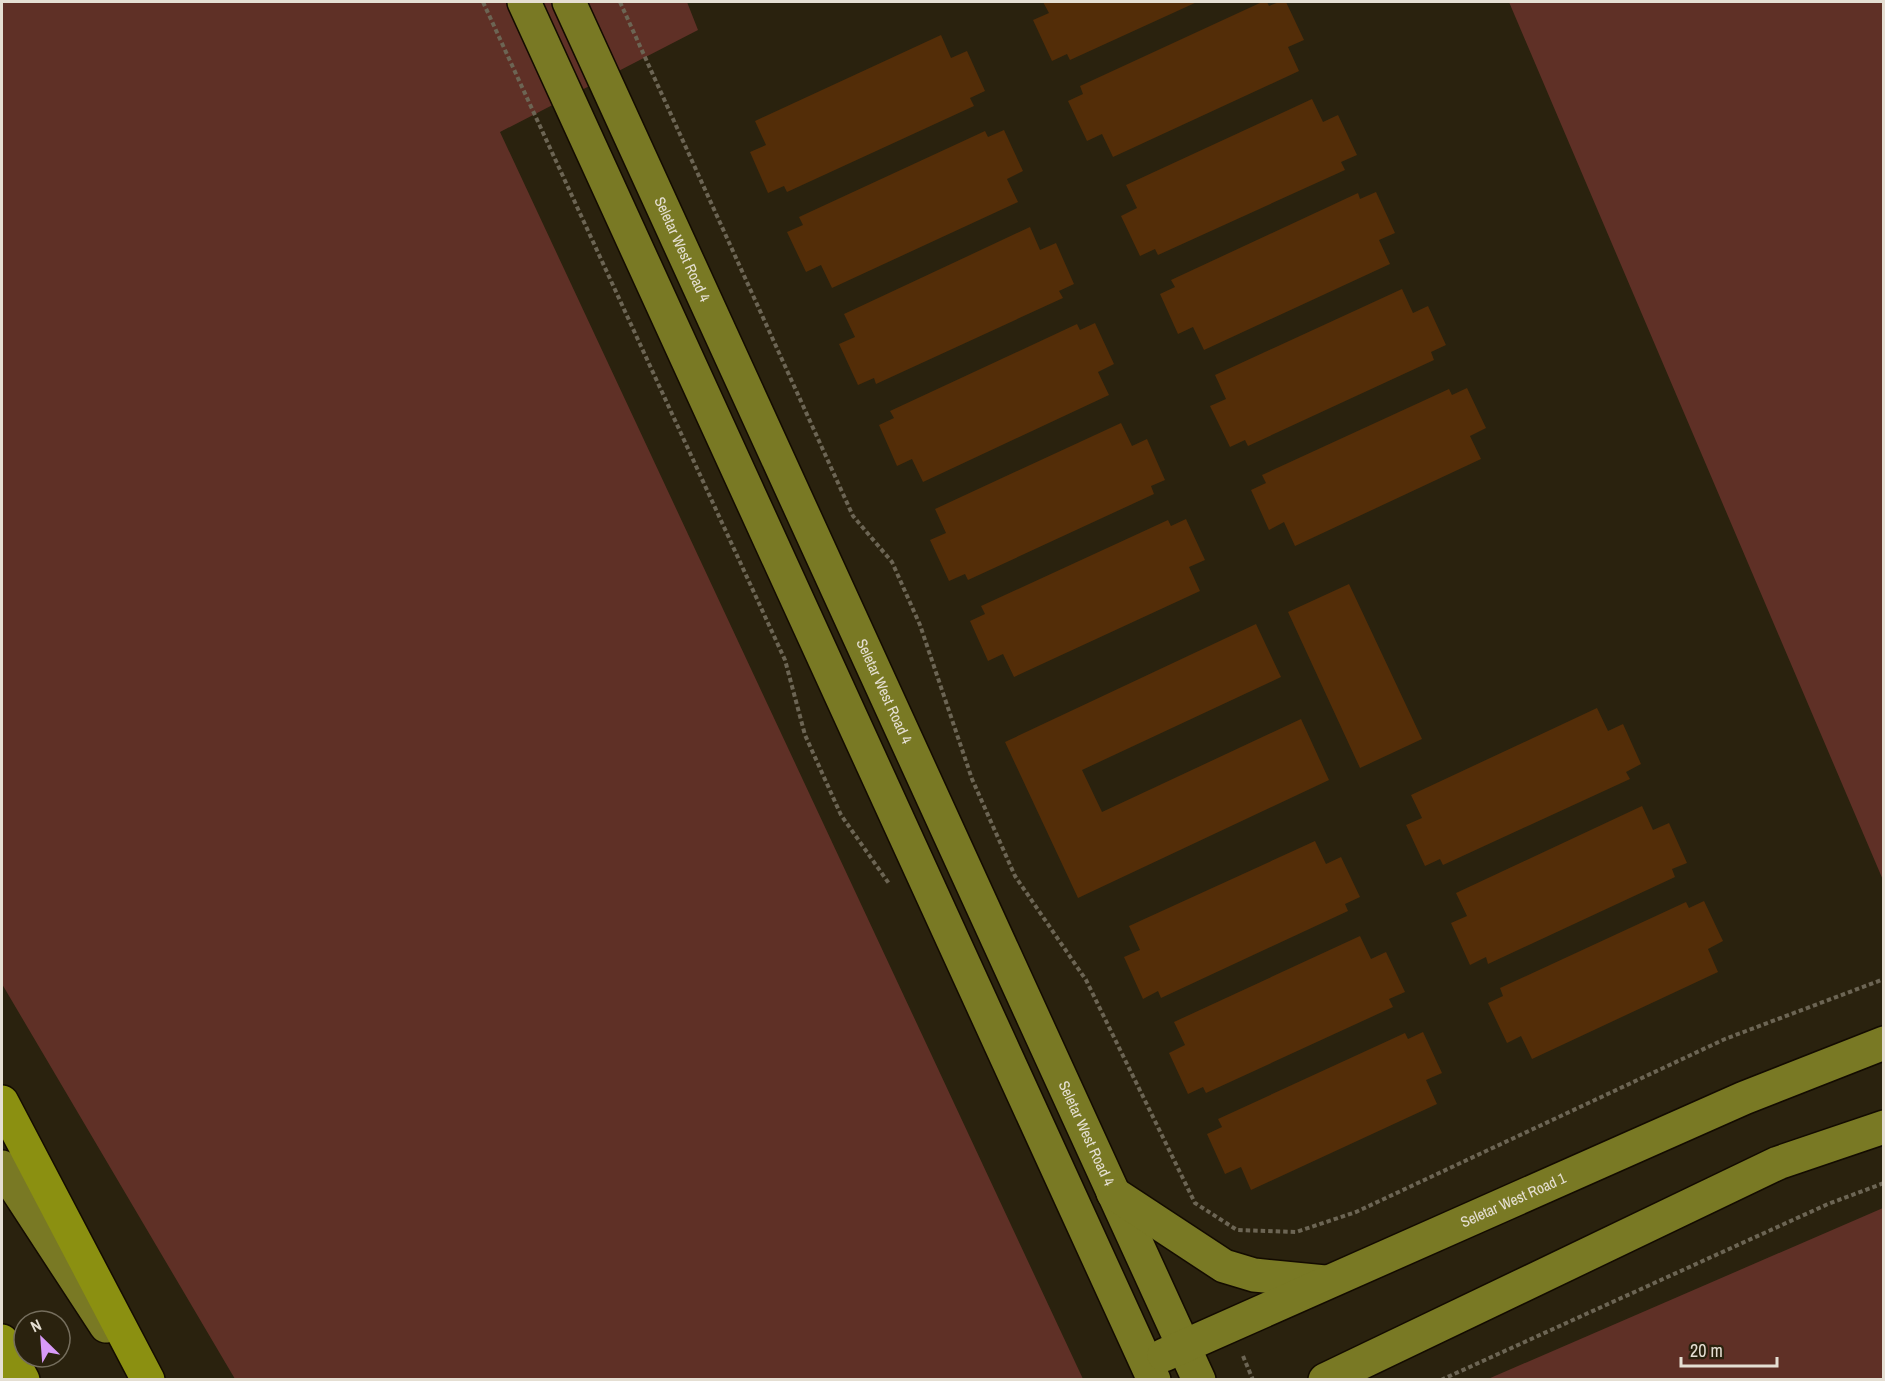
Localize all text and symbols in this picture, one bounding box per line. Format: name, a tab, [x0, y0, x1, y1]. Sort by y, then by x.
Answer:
street label: Seletar West Road 4	[649, 193, 716, 305]
street label: Seletar West Road 4	[852, 635, 918, 747]
street label: Seletar West Road 4	[1054, 1077, 1120, 1189]
street label: Seletar West Road 1	[1457, 1167, 1569, 1232]
north arrow	[12, 1309, 72, 1369]
text: N	[27, 1313, 45, 1337]
scale bar	[1681, 1330, 1777, 1368]
text: 20 m	[1690, 1338, 1723, 1363]

